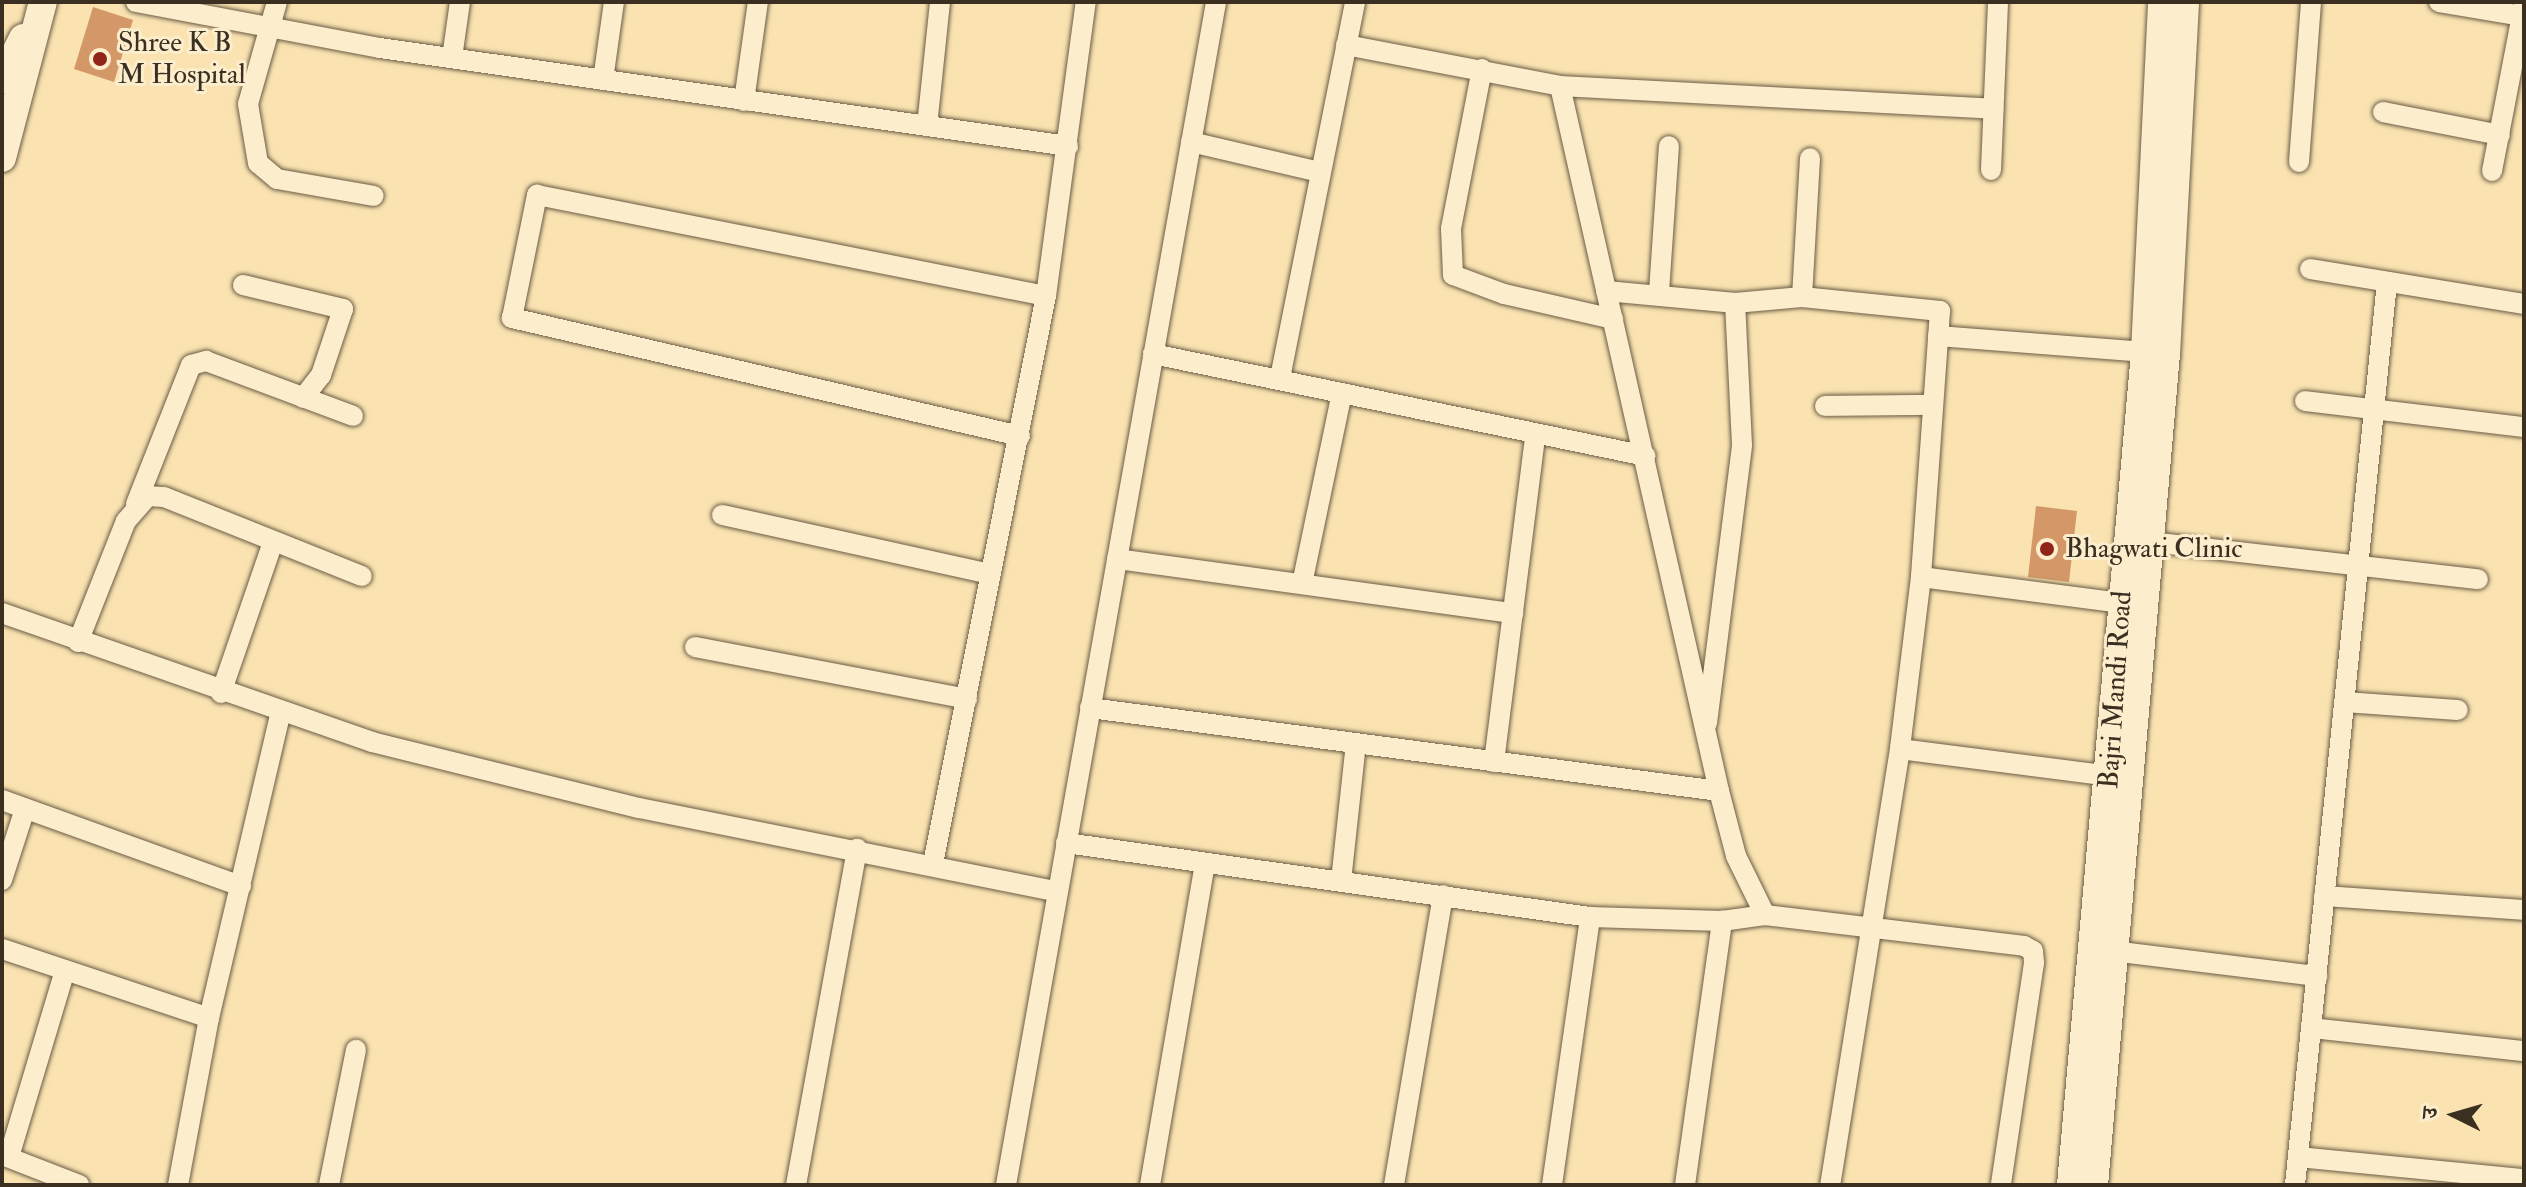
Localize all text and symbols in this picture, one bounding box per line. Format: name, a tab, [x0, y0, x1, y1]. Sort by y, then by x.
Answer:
place label: Shree K B M Hospital	[118, 26, 246, 92]
marker: Shree K B M Hospital	[89, 48, 111, 70]
place label: Bhagwati Clinic	[2065, 532, 2242, 566]
marker: Bhagwati Clinic	[2036, 538, 2058, 560]
street label: Bajri Mandi Road	[2092, 590, 2140, 790]
north arrow	[2414, 1075, 2494, 1155]
text: उ	[2416, 1106, 2445, 1120]

